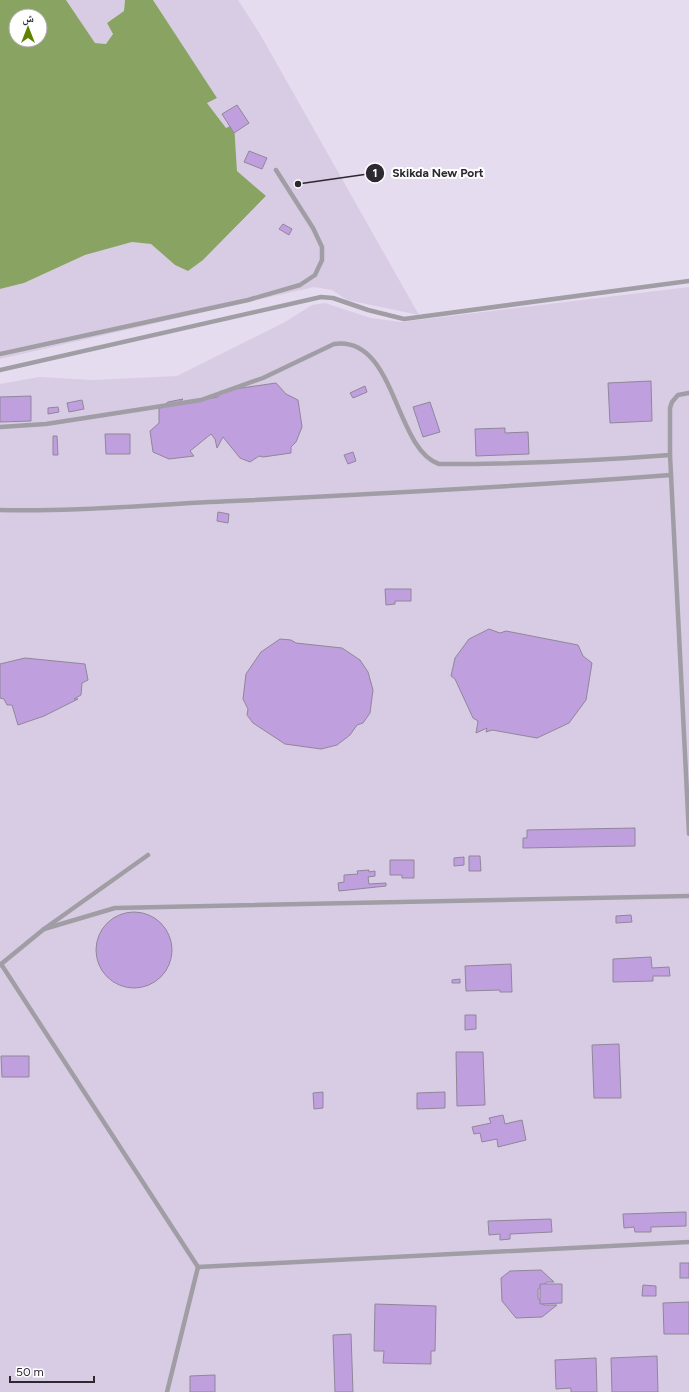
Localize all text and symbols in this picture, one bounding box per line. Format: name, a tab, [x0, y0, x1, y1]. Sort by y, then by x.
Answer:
north arrow	[8, 8, 48, 48]
text: ش	[22, 12, 34, 26]
callout: Skikda New Port	[365, 161, 492, 185]
text: 1	[372, 166, 378, 180]
text: Skikda New Port	[392, 166, 484, 180]
scale bar	[10, 1358, 94, 1384]
text: 50 m	[16, 1365, 44, 1379]

